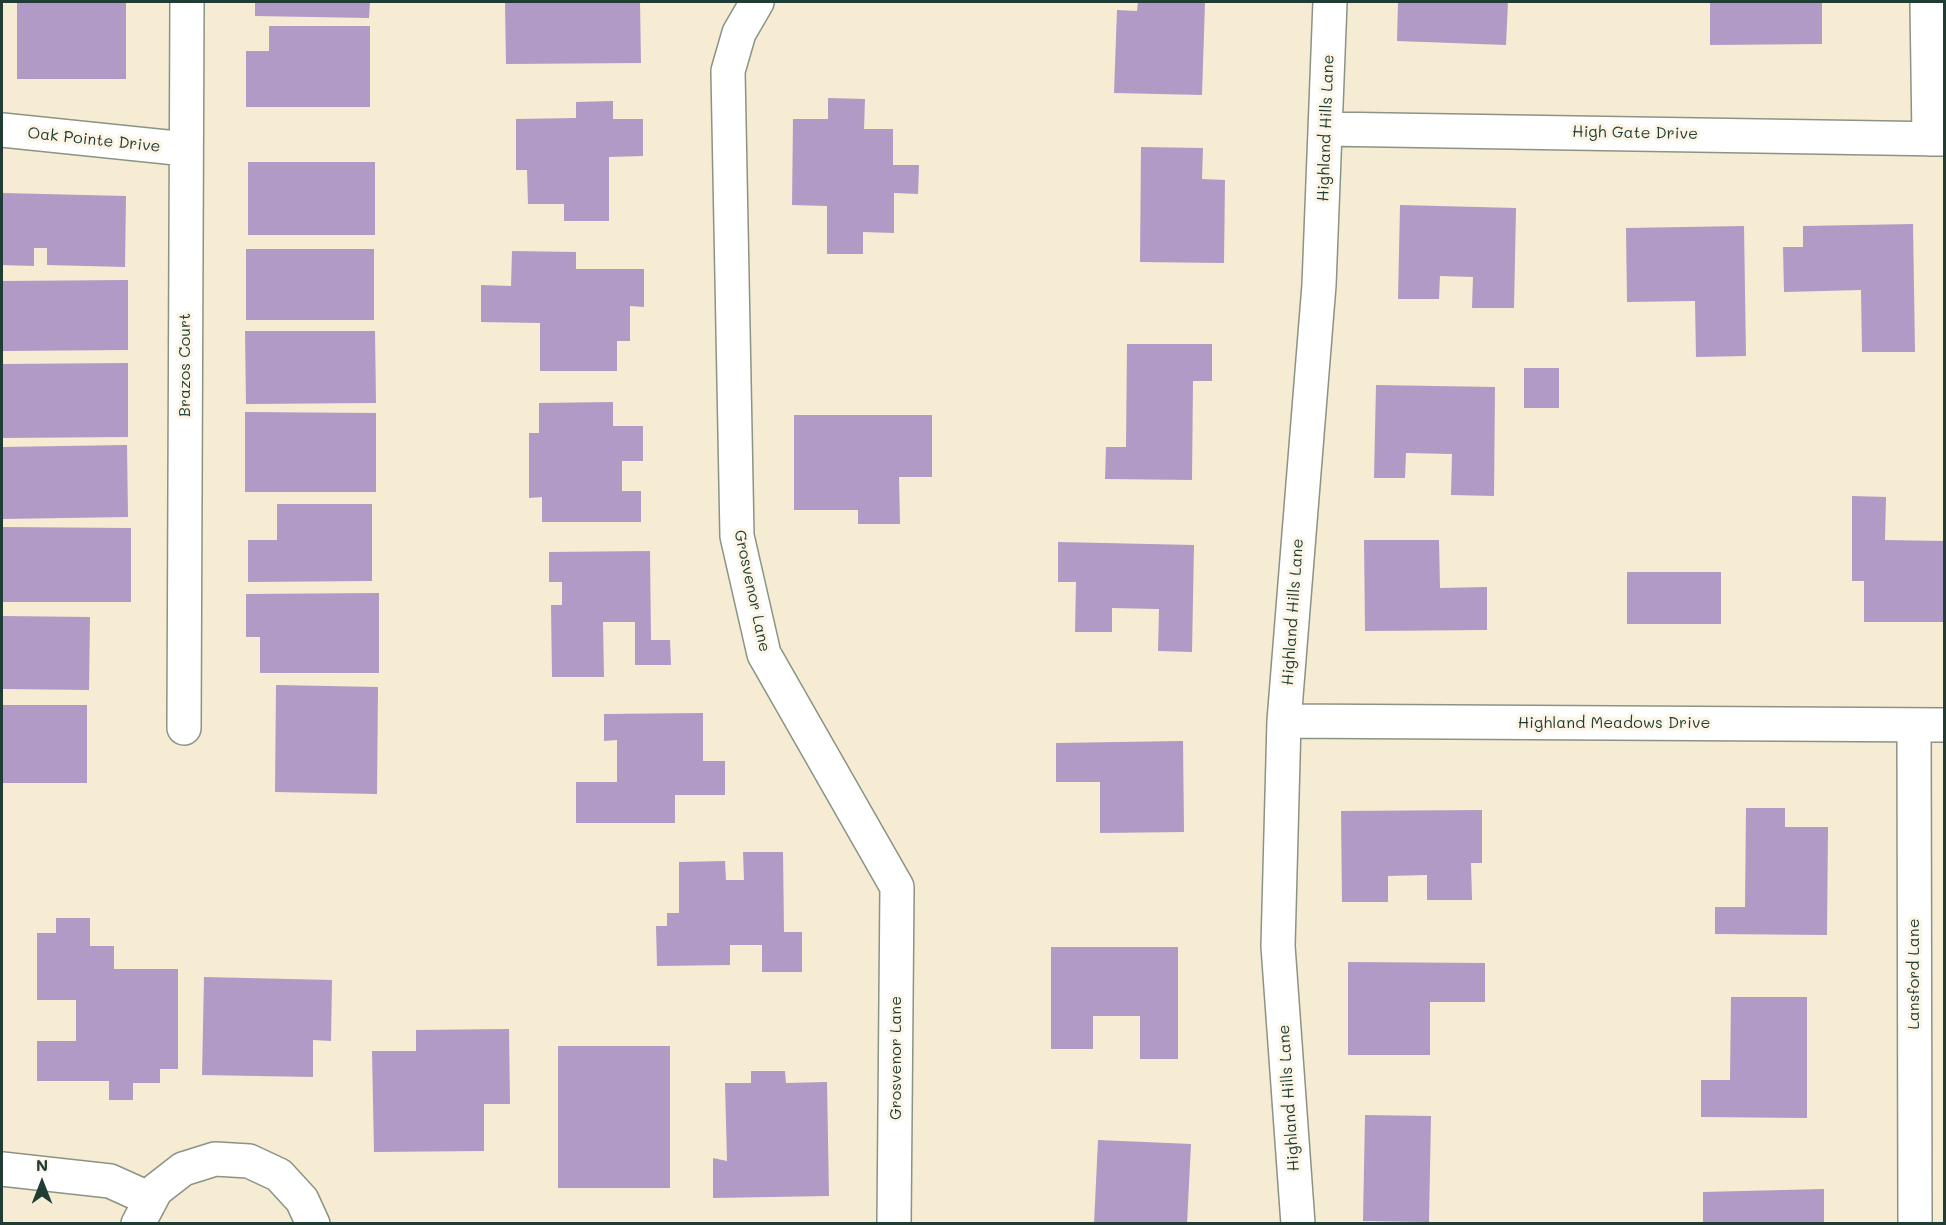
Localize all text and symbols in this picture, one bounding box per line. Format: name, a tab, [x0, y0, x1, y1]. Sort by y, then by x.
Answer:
street label: Highland Hills Lane	[1314, 54, 1338, 202]
street label: High Gate Drive	[1572, 122, 1698, 144]
street label: Oak Pointe Drive	[27, 123, 161, 157]
street label: Brazos Court	[175, 313, 195, 417]
street label: Grosvenor Lane	[730, 528, 774, 654]
street label: Highland Hills Lane	[1278, 538, 1308, 686]
street label: Highland Meadows Drive	[1518, 713, 1710, 733]
street label: Lansford Lane	[1904, 918, 1924, 1030]
street label: Grosvenor Lane	[886, 996, 906, 1120]
street label: Highland Hills Lane	[1274, 1024, 1304, 1172]
north arrow	[12, 1153, 72, 1213]
text: N	[36, 1154, 48, 1175]

